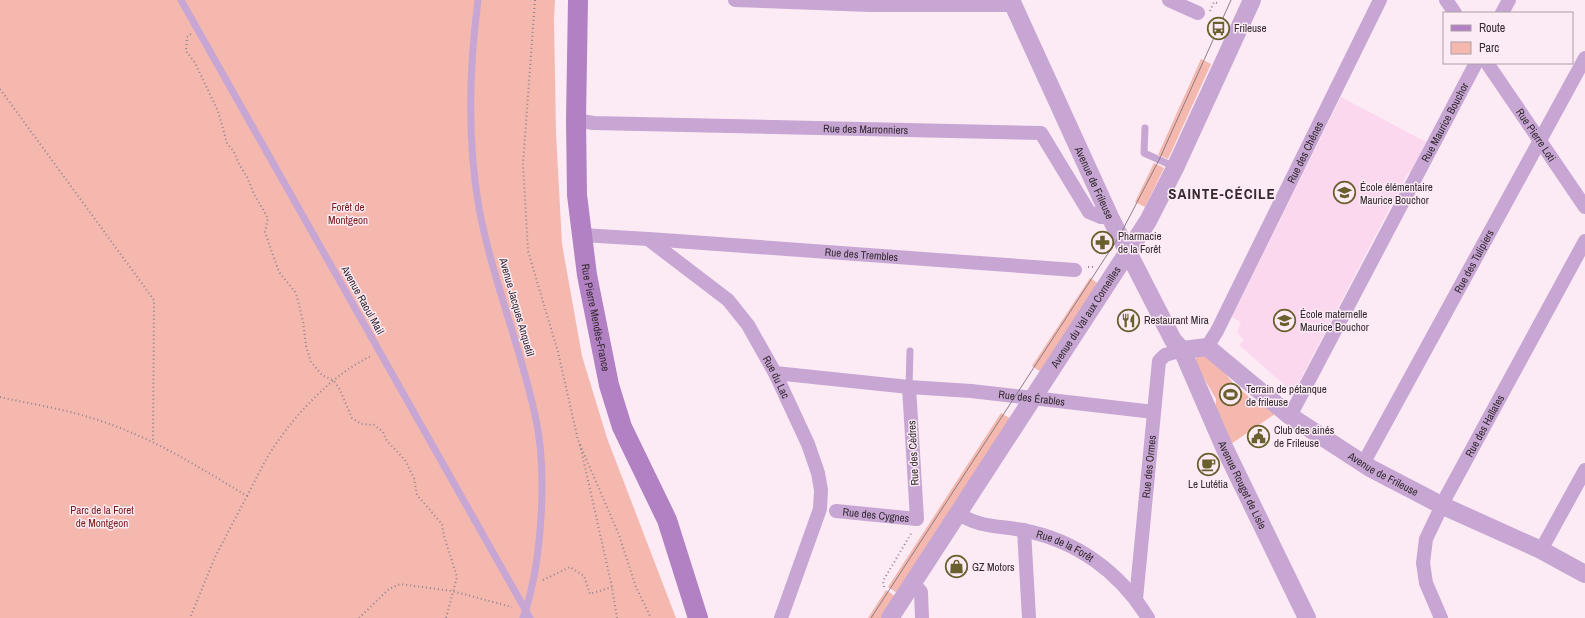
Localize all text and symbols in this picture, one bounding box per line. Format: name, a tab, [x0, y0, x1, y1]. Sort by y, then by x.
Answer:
legend	[1443, 12, 1573, 64]
bus stop icon: Frileuse	[1205, 15, 1231, 41]
text: Route	[1479, 20, 1505, 36]
place label: Frileuse	[1234, 21, 1267, 35]
text: Parc	[1479, 40, 1499, 56]
street label: Rue Maurice Bouchor	[1418, 80, 1471, 164]
street label: Rue Pierre Loti	[1513, 106, 1559, 164]
street label: Rue des Chênes	[1284, 119, 1326, 186]
street label: Rue des Marronniers	[823, 121, 909, 137]
street label: Avenue de Frileuse	[1071, 143, 1117, 221]
school or university icon: École élémentaire Maurice Bouchor	[1332, 180, 1358, 206]
place label: École élémentaire Maurice Bouchor	[1360, 180, 1433, 207]
district label: SAINTE-CÉCILE	[1168, 183, 1276, 204]
park label: Forêt de Montgeon	[328, 200, 368, 227]
street label: Rue des Tulipiers	[1451, 227, 1497, 296]
pharmacy icon: Pharmacie de la Forêt	[1090, 229, 1116, 255]
place label: Pharmacie de la Forêt	[1118, 229, 1162, 256]
street label: Rue des Trembles	[824, 245, 899, 264]
street label: Avenue Jacques Anquetil	[496, 255, 538, 358]
street label: Avenue Raoul Mail	[338, 262, 388, 337]
street label: Rue Pierre Mendès-France	[579, 263, 613, 373]
street label: Avenue du Val aux Corneilles	[1047, 263, 1124, 371]
restaurant icon: Restaurant Mira	[1116, 307, 1142, 333]
school or university icon: École maternelle Maurice Bouchor	[1271, 307, 1297, 333]
place label: École maternelle Maurice Bouchor	[1300, 307, 1369, 334]
place label: Restaurant Mira	[1144, 313, 1209, 327]
street label: Rue du Lac	[760, 353, 793, 401]
sports icon: Terrain de pétanque de frileuse	[1217, 382, 1243, 408]
place label: Terrain de pétanque de frileuse	[1246, 382, 1327, 409]
street label: Rue des Érables	[998, 387, 1066, 409]
street label: Rue des Hallates	[1462, 392, 1507, 459]
street label: Rue des Cèdres	[904, 420, 922, 486]
public building icon: Club des ainés de Frileuse	[1245, 423, 1271, 449]
place label: Club des ainés de Frileuse	[1274, 423, 1335, 450]
street label: Rue des Ormes	[1139, 434, 1159, 499]
street label: Avenue Rouget de Lisle	[1215, 438, 1270, 531]
street label: Avenue de Frileuse	[1345, 448, 1421, 499]
cafe icon: Le Lutétia	[1195, 451, 1221, 477]
place label: Le Lutétia	[1188, 477, 1228, 491]
park label: Parc de la Foret de Montgeon	[70, 503, 134, 530]
street label: Rue des Cygnes	[842, 505, 910, 525]
street label: Rue de la Forêt	[1035, 527, 1097, 565]
shop icon: GZ Motors	[944, 554, 970, 580]
place label: GZ Motors	[972, 560, 1015, 574]

